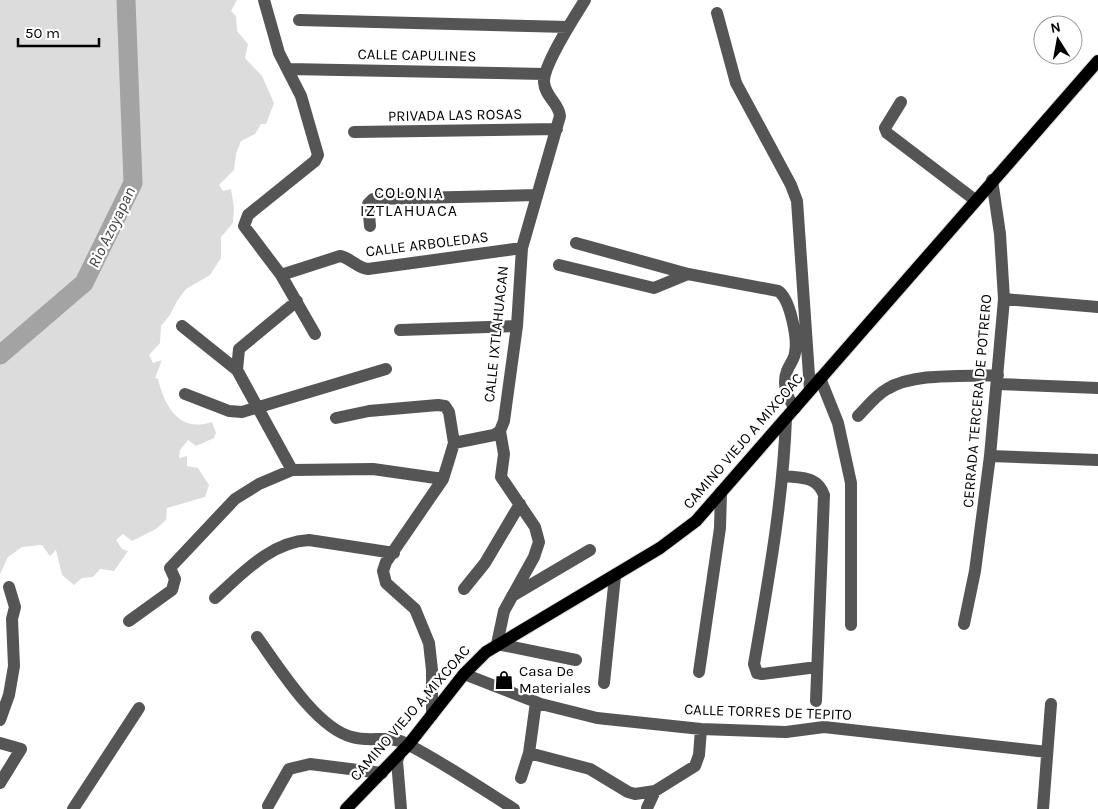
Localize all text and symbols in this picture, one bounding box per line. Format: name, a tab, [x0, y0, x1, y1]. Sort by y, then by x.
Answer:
scale bar	[18, 15, 99, 47]
north arrow	[1033, 15, 1083, 65]
text: N	[1049, 18, 1062, 37]
text: 50 m	[25, 24, 60, 42]
street label: CALLE CAPULINES	[357, 45, 477, 65]
street label: PRIVADA LAS ROSAS	[388, 105, 522, 125]
district label: COLONIA IZTLAHUACA	[360, 183, 458, 220]
water label: Rio Azoyapan	[84, 184, 139, 271]
street label: CALLE ARBOLEDAS	[365, 228, 489, 260]
street label: CALLE IXTLAHUACAN	[480, 265, 512, 403]
street label: CERRADA TERCERA DE POTRERO	[959, 293, 995, 509]
street label: CAMINO VIEJO A MIXCOAC	[679, 369, 807, 513]
street label: CAMINO VIEJO A MIXCOAC	[346, 641, 474, 785]
place label: Casa De Materiales	[519, 662, 591, 697]
shop icon: Casa De Materiales	[493, 669, 515, 691]
street label: CALLE TORRES DE TEPITO	[684, 700, 852, 724]

